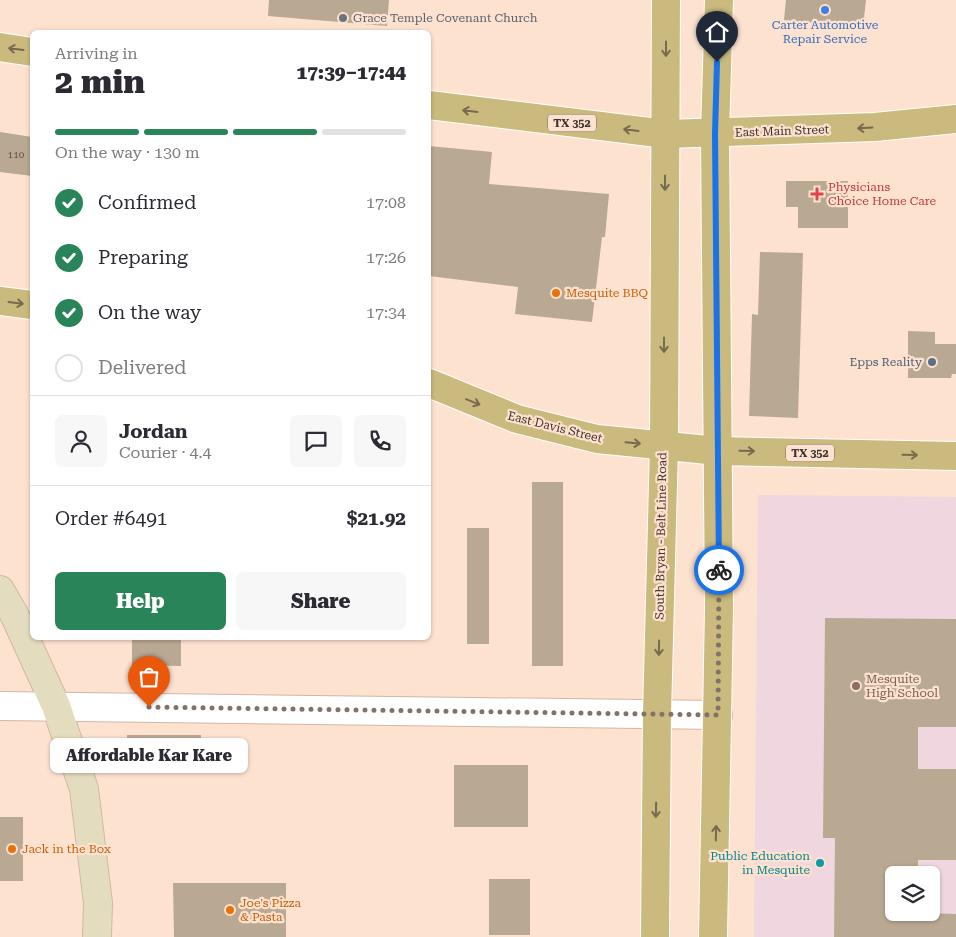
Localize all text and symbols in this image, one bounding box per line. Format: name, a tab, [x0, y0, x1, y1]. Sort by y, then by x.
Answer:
marker: Carter Automotive Repair Service	[819, 4, 831, 16]
place label: Grace Temple Covenant Church	[353, 11, 538, 25]
pin	[696, 11, 738, 62]
marker: Grace Temple Covenant Church	[337, 12, 349, 24]
icon: home	[703, 18, 731, 46]
place label: Carter Automotive Repair Service	[772, 18, 879, 46]
one-way arrow	[661, 40, 671, 56]
one-way arrow	[9, 44, 25, 54]
text: Arriving in	[55, 44, 138, 63]
text: 17:39–17:44	[297, 61, 406, 84]
text: 2 min	[55, 63, 145, 101]
one-way arrow	[462, 106, 478, 116]
road number: TX 352	[548, 115, 596, 132]
street label: East Main Street	[735, 122, 830, 140]
one-way arrow	[857, 123, 873, 132]
one-way arrow	[624, 125, 640, 135]
text: On the way · 130 m	[55, 143, 200, 162]
house number: 110	[8, 149, 25, 160]
one-way arrow	[660, 174, 670, 191]
place label: Physicians Choice Home Care	[828, 180, 937, 208]
marker: Physicians Choice Home Care	[810, 187, 824, 201]
icon: check	[55, 189, 83, 217]
text: Confirmed	[98, 191, 196, 214]
text: 17:08	[366, 193, 406, 212]
icon: check	[55, 244, 83, 272]
text: Preparing	[98, 246, 188, 269]
text: 17:26	[366, 248, 406, 267]
place label: Mesquite BBQ	[566, 286, 648, 300]
marker: Mesquite BBQ	[550, 287, 562, 299]
one-way arrow	[8, 298, 24, 308]
icon: check	[55, 299, 83, 327]
text: On the way	[98, 301, 201, 324]
text: 17:34	[366, 303, 406, 322]
one-way arrow	[659, 337, 669, 353]
place label: Epps Reality	[849, 355, 923, 369]
text: Delivered	[98, 356, 186, 379]
marker: Epps Reality	[926, 356, 938, 368]
one-way arrow	[465, 397, 480, 407]
street label: East Davis Street	[506, 408, 604, 446]
button: person	[55, 415, 107, 467]
button: chat	[290, 415, 342, 467]
button: phone	[354, 415, 406, 467]
text: Jordan	[119, 420, 188, 443]
one-way arrow	[625, 438, 641, 447]
text: Courier · 4.4	[119, 443, 212, 462]
road number: TX 352	[786, 444, 834, 462]
one-way arrow	[739, 447, 755, 456]
one-way arrow	[901, 450, 917, 460]
street label: South Bryan - Belt Line Road	[653, 452, 669, 620]
text: Order #6491	[55, 507, 167, 530]
text: $21.92	[347, 507, 406, 530]
courier	[694, 545, 744, 595]
icon: bike	[705, 556, 733, 584]
button: Help	[55, 572, 226, 630]
button: Share	[236, 572, 406, 630]
one-way arrow	[654, 640, 663, 656]
pin	[128, 656, 170, 707]
icon: bag	[135, 663, 163, 691]
place label: Mesquite High School	[866, 672, 938, 700]
marker: Mesquite High School	[850, 680, 862, 692]
callout: Affordable Kar Kare	[50, 737, 248, 772]
text: Affordable Kar Kare	[66, 746, 232, 765]
one-way arrow	[651, 802, 661, 818]
one-way arrow	[711, 825, 720, 841]
place label: Jack in the Box	[22, 842, 111, 856]
marker: Jack in the Box	[6, 843, 18, 855]
place label: Public Education in Mesquite	[710, 849, 810, 877]
marker: Public Education in Mesquite	[814, 857, 826, 869]
map controls	[885, 866, 940, 921]
button: layers	[885, 866, 940, 921]
place label: Joe's Pizza & Pasta	[240, 896, 301, 924]
marker: Joe's Pizza & Pasta	[224, 904, 236, 916]

